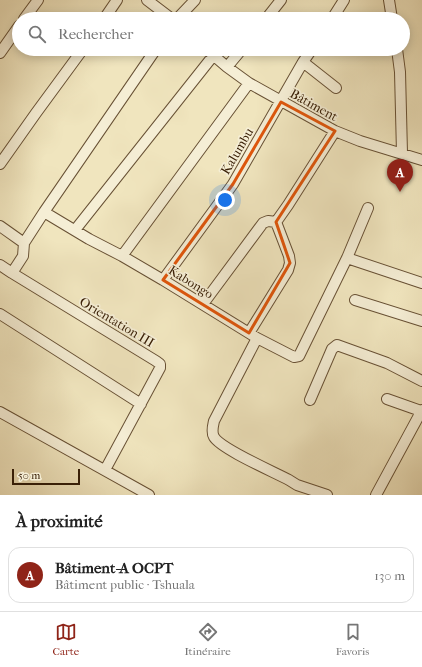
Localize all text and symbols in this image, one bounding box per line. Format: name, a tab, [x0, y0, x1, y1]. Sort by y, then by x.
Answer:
search box	[12, 12, 410, 56]
icon: search	[26, 23, 48, 45]
text: Rechercher	[58, 25, 133, 43]
street label: Bâtiment	[288, 86, 341, 124]
street label: Kalumbu	[218, 124, 257, 177]
pin: A	[387, 159, 413, 192]
your location	[215, 190, 235, 210]
street label: Kabongo	[166, 262, 217, 302]
street label: Orientation III	[77, 294, 157, 350]
scale bar	[12, 467, 80, 486]
text: 50 m	[18, 469, 40, 482]
text: À proximité	[16, 511, 103, 531]
text: Bâtiment-A OCPT	[55, 559, 173, 577]
text: A	[26, 568, 34, 583]
text: 130 m	[374, 568, 405, 583]
text: Bâtiment public · Tshuala	[55, 577, 195, 592]
tab: Carte	[53, 621, 79, 658]
tab: Itinéraire	[184, 621, 231, 658]
tab: Favoris	[336, 621, 369, 658]

